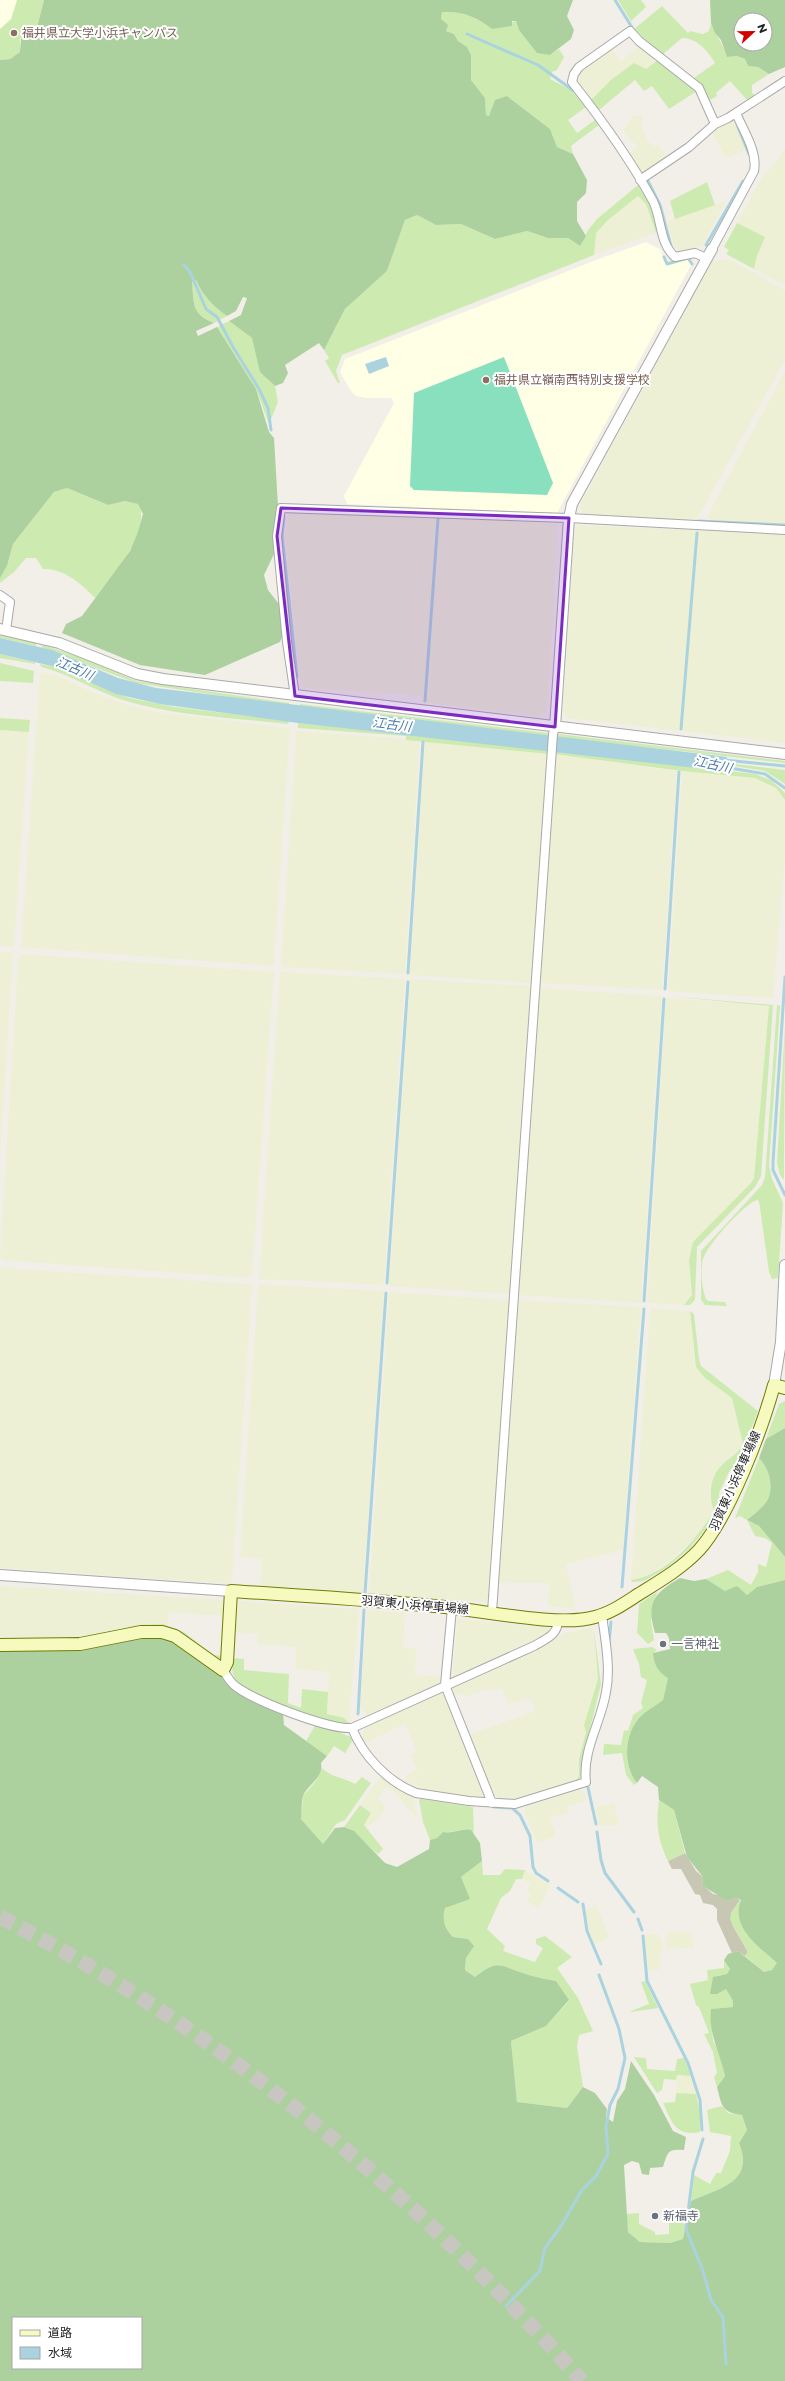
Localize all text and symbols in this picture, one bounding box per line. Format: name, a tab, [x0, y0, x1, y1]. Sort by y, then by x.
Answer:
north arrow	[733, 12, 773, 52]
text: N	[754, 22, 770, 35]
place label: 福井県立大学小浜キャンパス	[22, 25, 178, 40]
marker: 福井県立大学小浜キャンパス	[9, 28, 19, 38]
place label: 福井県立嶺南西特別支援学校	[494, 372, 650, 387]
marker: 福井県立嶺南西特別支援学校	[481, 375, 491, 385]
water label: 江古川	[54, 653, 98, 684]
water label: 江古川	[372, 714, 414, 735]
water label: 江古川	[692, 752, 736, 776]
street label: 羽賀東小浜停車場線	[706, 1428, 763, 1533]
street label: 羽賀東小浜停車場線	[361, 1592, 469, 1617]
place label: 一言神社	[671, 1636, 719, 1651]
marker: 一言神社	[658, 1639, 668, 1649]
place label: 新福寺	[663, 2208, 699, 2223]
marker: 新福寺	[650, 2211, 660, 2221]
legend	[12, 2317, 142, 2369]
text: 道路	[48, 2325, 72, 2340]
text: 水域	[48, 2345, 72, 2360]

